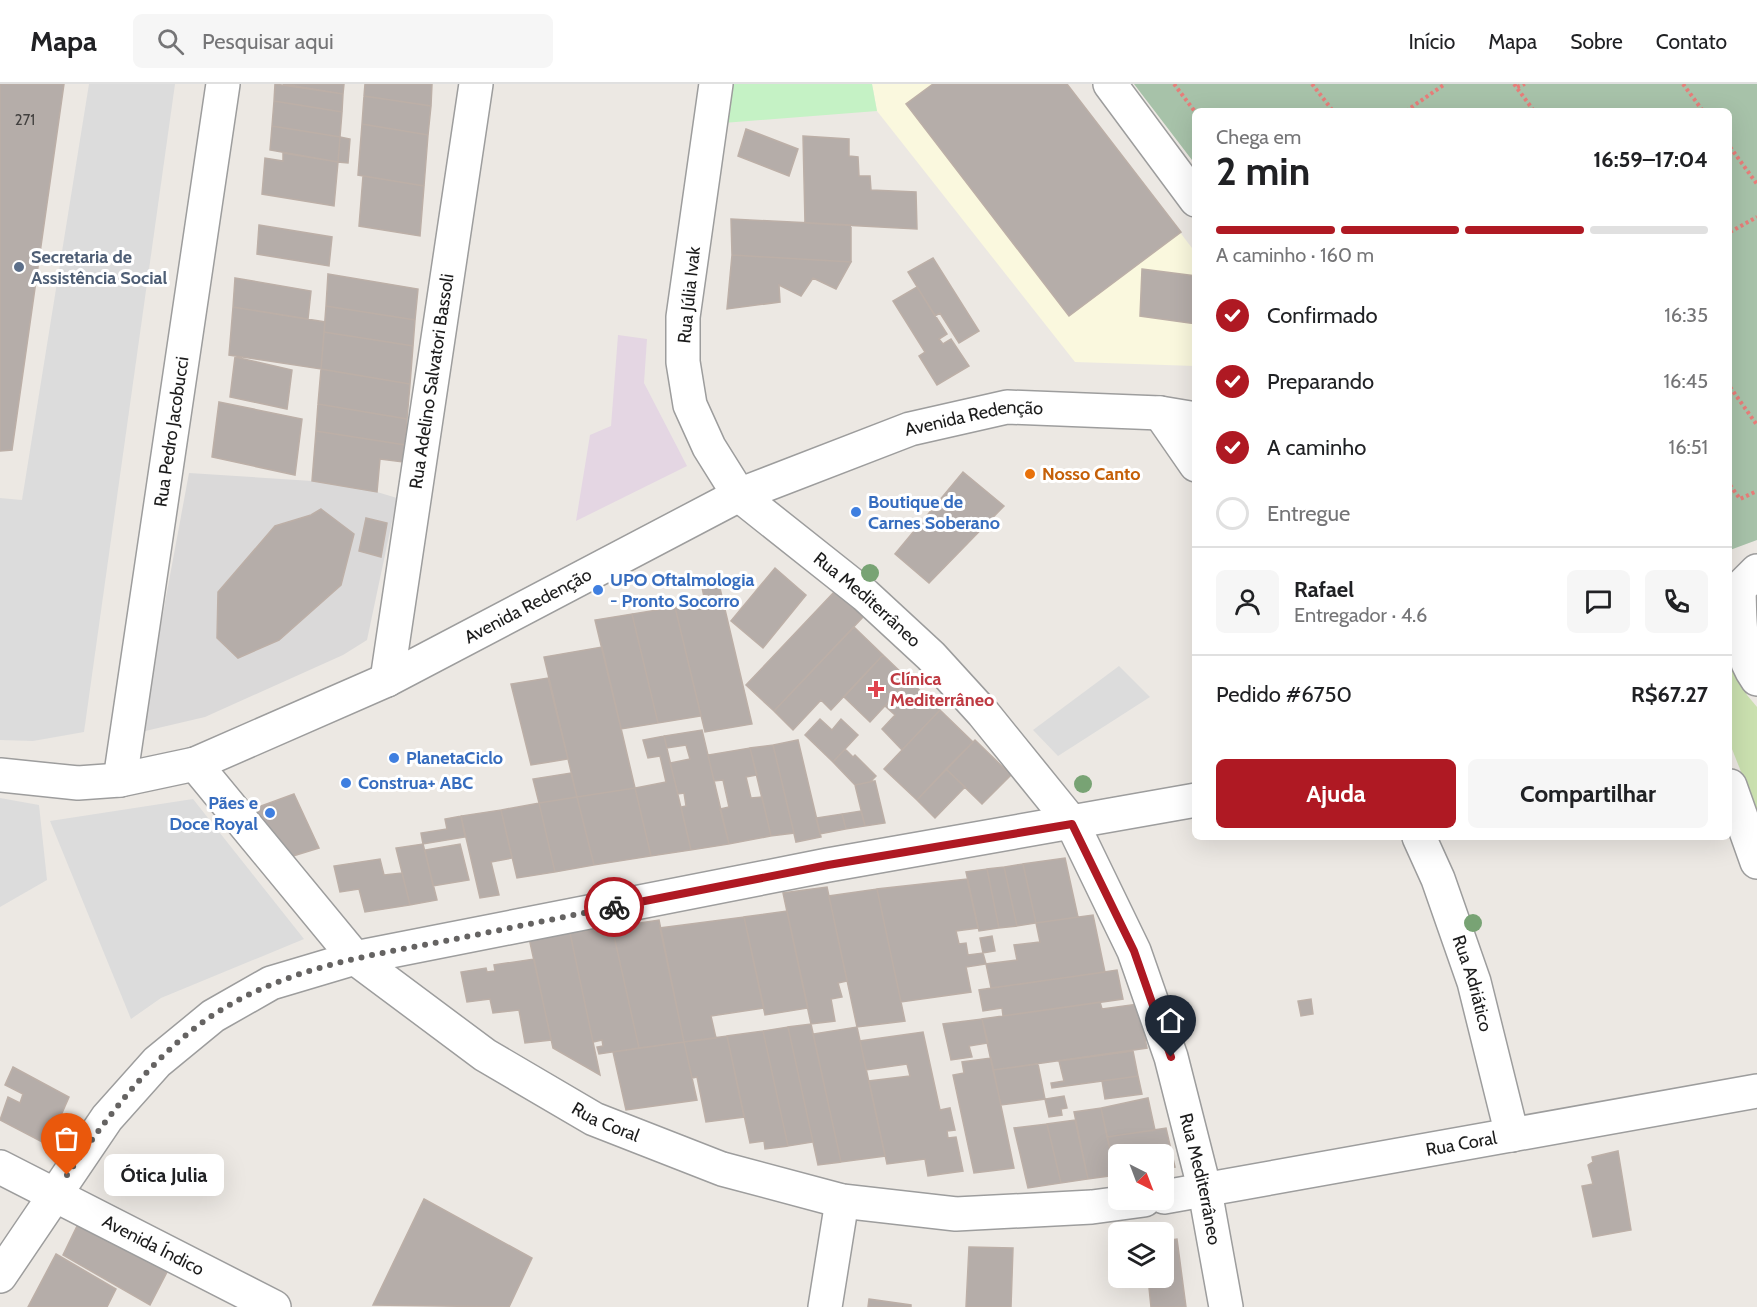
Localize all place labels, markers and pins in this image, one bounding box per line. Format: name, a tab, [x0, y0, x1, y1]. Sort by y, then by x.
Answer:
place label: Secretaria de Assistência Social	[31, 246, 168, 289]
marker: Secretaria de Assistência Social	[12, 260, 26, 274]
place label: Nosso Canto	[1042, 463, 1140, 485]
marker: Nosso Canto	[1023, 467, 1037, 481]
place label: Boutique de Carnes Soberano	[868, 491, 1000, 534]
marker: Boutique de Carnes Soberano	[849, 505, 863, 519]
place label: UPO Oftalmologia - Pronto Socorro	[610, 569, 755, 612]
marker: UPO Oftalmologia - Pronto Socorro	[591, 583, 605, 597]
place label: Clínica Mediterrâneo	[890, 668, 994, 711]
marker: Clínica Mediterrâneo	[867, 680, 885, 698]
place label: PlanetaCiclo	[406, 747, 503, 769]
marker: PlanetaCiclo	[387, 751, 401, 765]
place label: Construa+ ABC	[358, 772, 473, 794]
marker: Construa+ ABC	[339, 776, 353, 790]
place label: Pães e Doce Royal	[169, 792, 258, 835]
marker: Pães e Doce Royal	[263, 806, 277, 820]
pin	[1145, 995, 1196, 1057]
pin	[41, 1113, 92, 1175]
callout: Ótica Julia	[103, 1154, 223, 1196]

